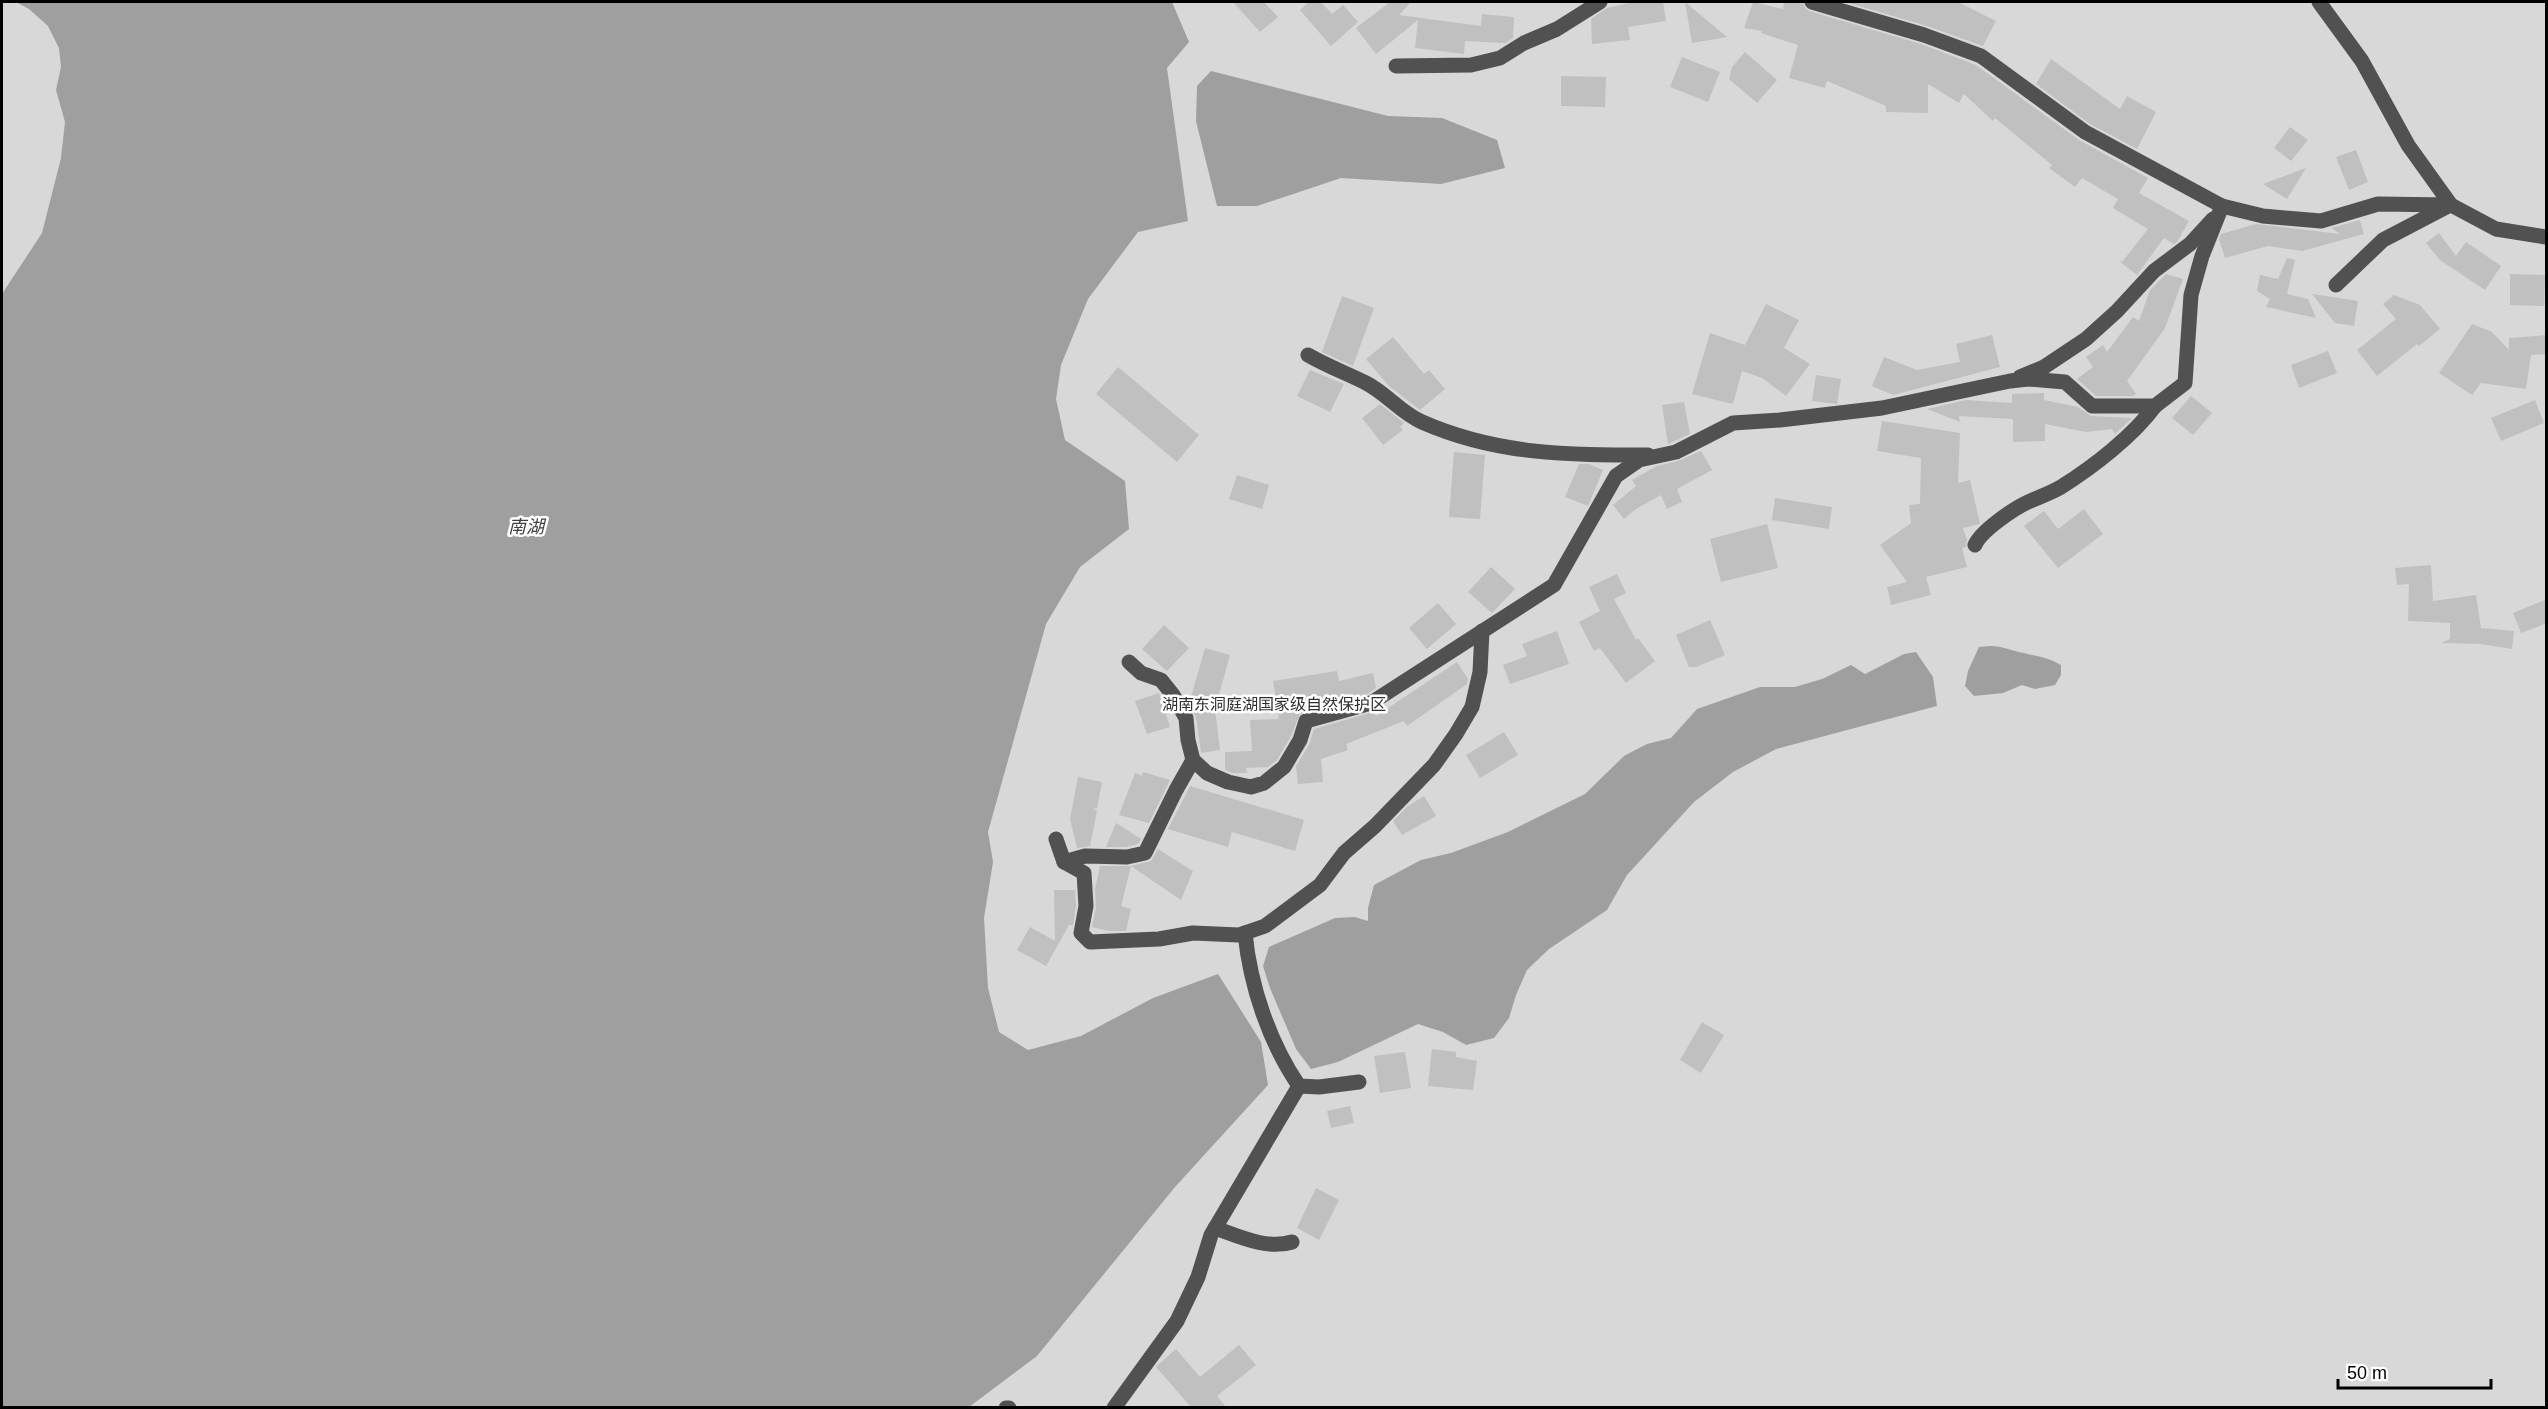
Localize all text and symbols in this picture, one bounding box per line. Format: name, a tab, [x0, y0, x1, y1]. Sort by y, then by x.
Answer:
water label: 南湖	[508, 517, 547, 537]
park label: 湖南东洞庭湖国家级自然保护区	[1162, 695, 1386, 713]
scale bar	[2338, 1352, 2491, 1390]
text: 50 m	[2347, 1363, 2387, 1383]

